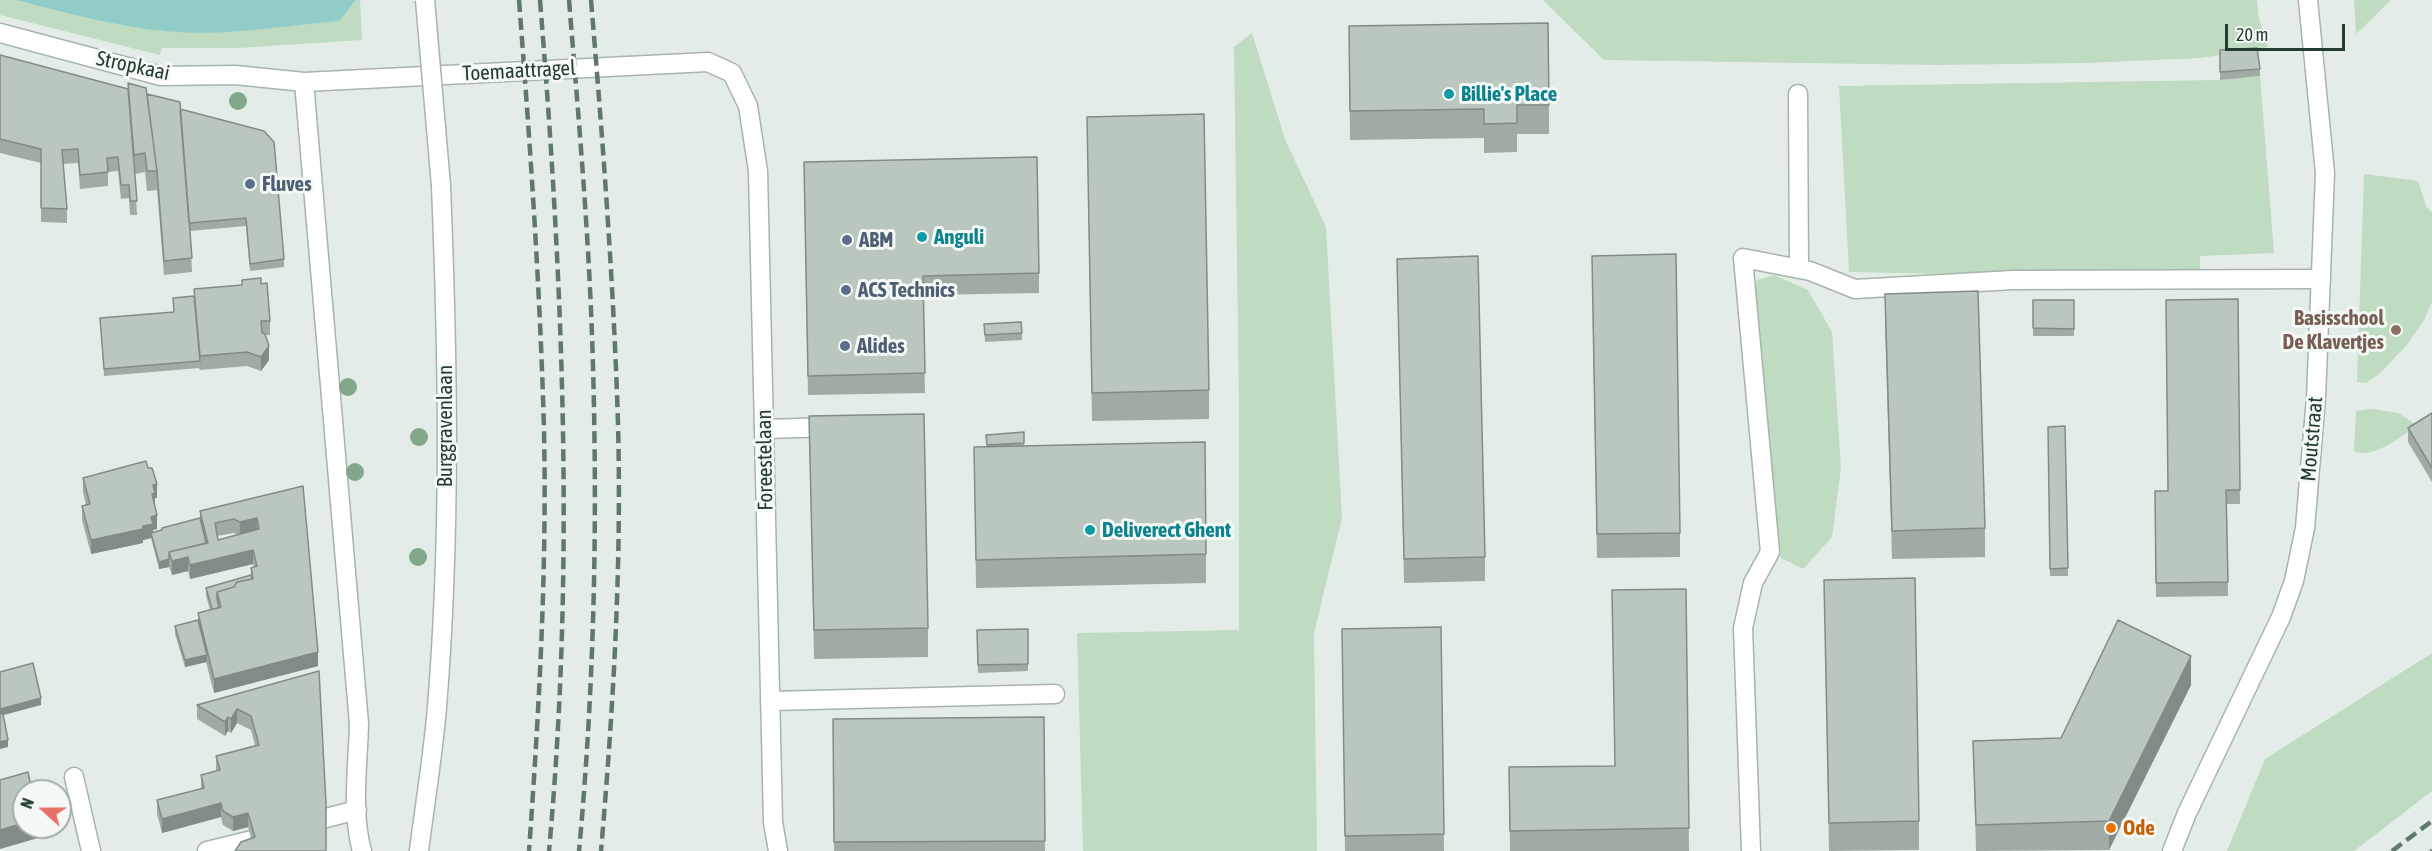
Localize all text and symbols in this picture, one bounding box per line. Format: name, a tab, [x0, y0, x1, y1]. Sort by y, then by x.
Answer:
scale bar	[2228, 12, 2348, 50]
text: 20 m	[2236, 24, 2268, 45]
street label: Stropkaai	[94, 46, 172, 86]
street label: Toemaattragel	[462, 55, 576, 87]
place label: Billie's Place	[1461, 81, 1557, 107]
marker: Billie's Place	[1442, 87, 1456, 101]
place label: Fluves	[262, 171, 312, 197]
marker: Fluves	[243, 177, 257, 191]
place label: Anguli	[934, 224, 984, 250]
place label: ABM	[859, 227, 893, 253]
marker: Anguli	[915, 230, 929, 244]
marker: ABM	[840, 233, 854, 247]
place label: ACS Technics	[858, 277, 955, 303]
marker: ACS Technics	[839, 283, 853, 297]
place label: Basisschool De Klavertjes	[2282, 305, 2384, 355]
marker: Basisschool De Klavertjes	[2389, 323, 2403, 337]
place label: Alides	[857, 333, 905, 359]
marker: Alides	[838, 339, 852, 353]
street label: Burggravenlaan	[432, 365, 458, 487]
street label: Moutstraat	[2296, 396, 2328, 482]
street label: Foreestelaan	[752, 409, 778, 511]
place label: Deliverect Ghent	[1102, 517, 1231, 543]
marker: Deliverect Ghent	[1083, 523, 1097, 537]
north arrow	[12, 779, 72, 839]
text: N	[17, 796, 37, 811]
place label: Ode	[2123, 815, 2155, 841]
marker: Ode	[2104, 821, 2118, 835]

